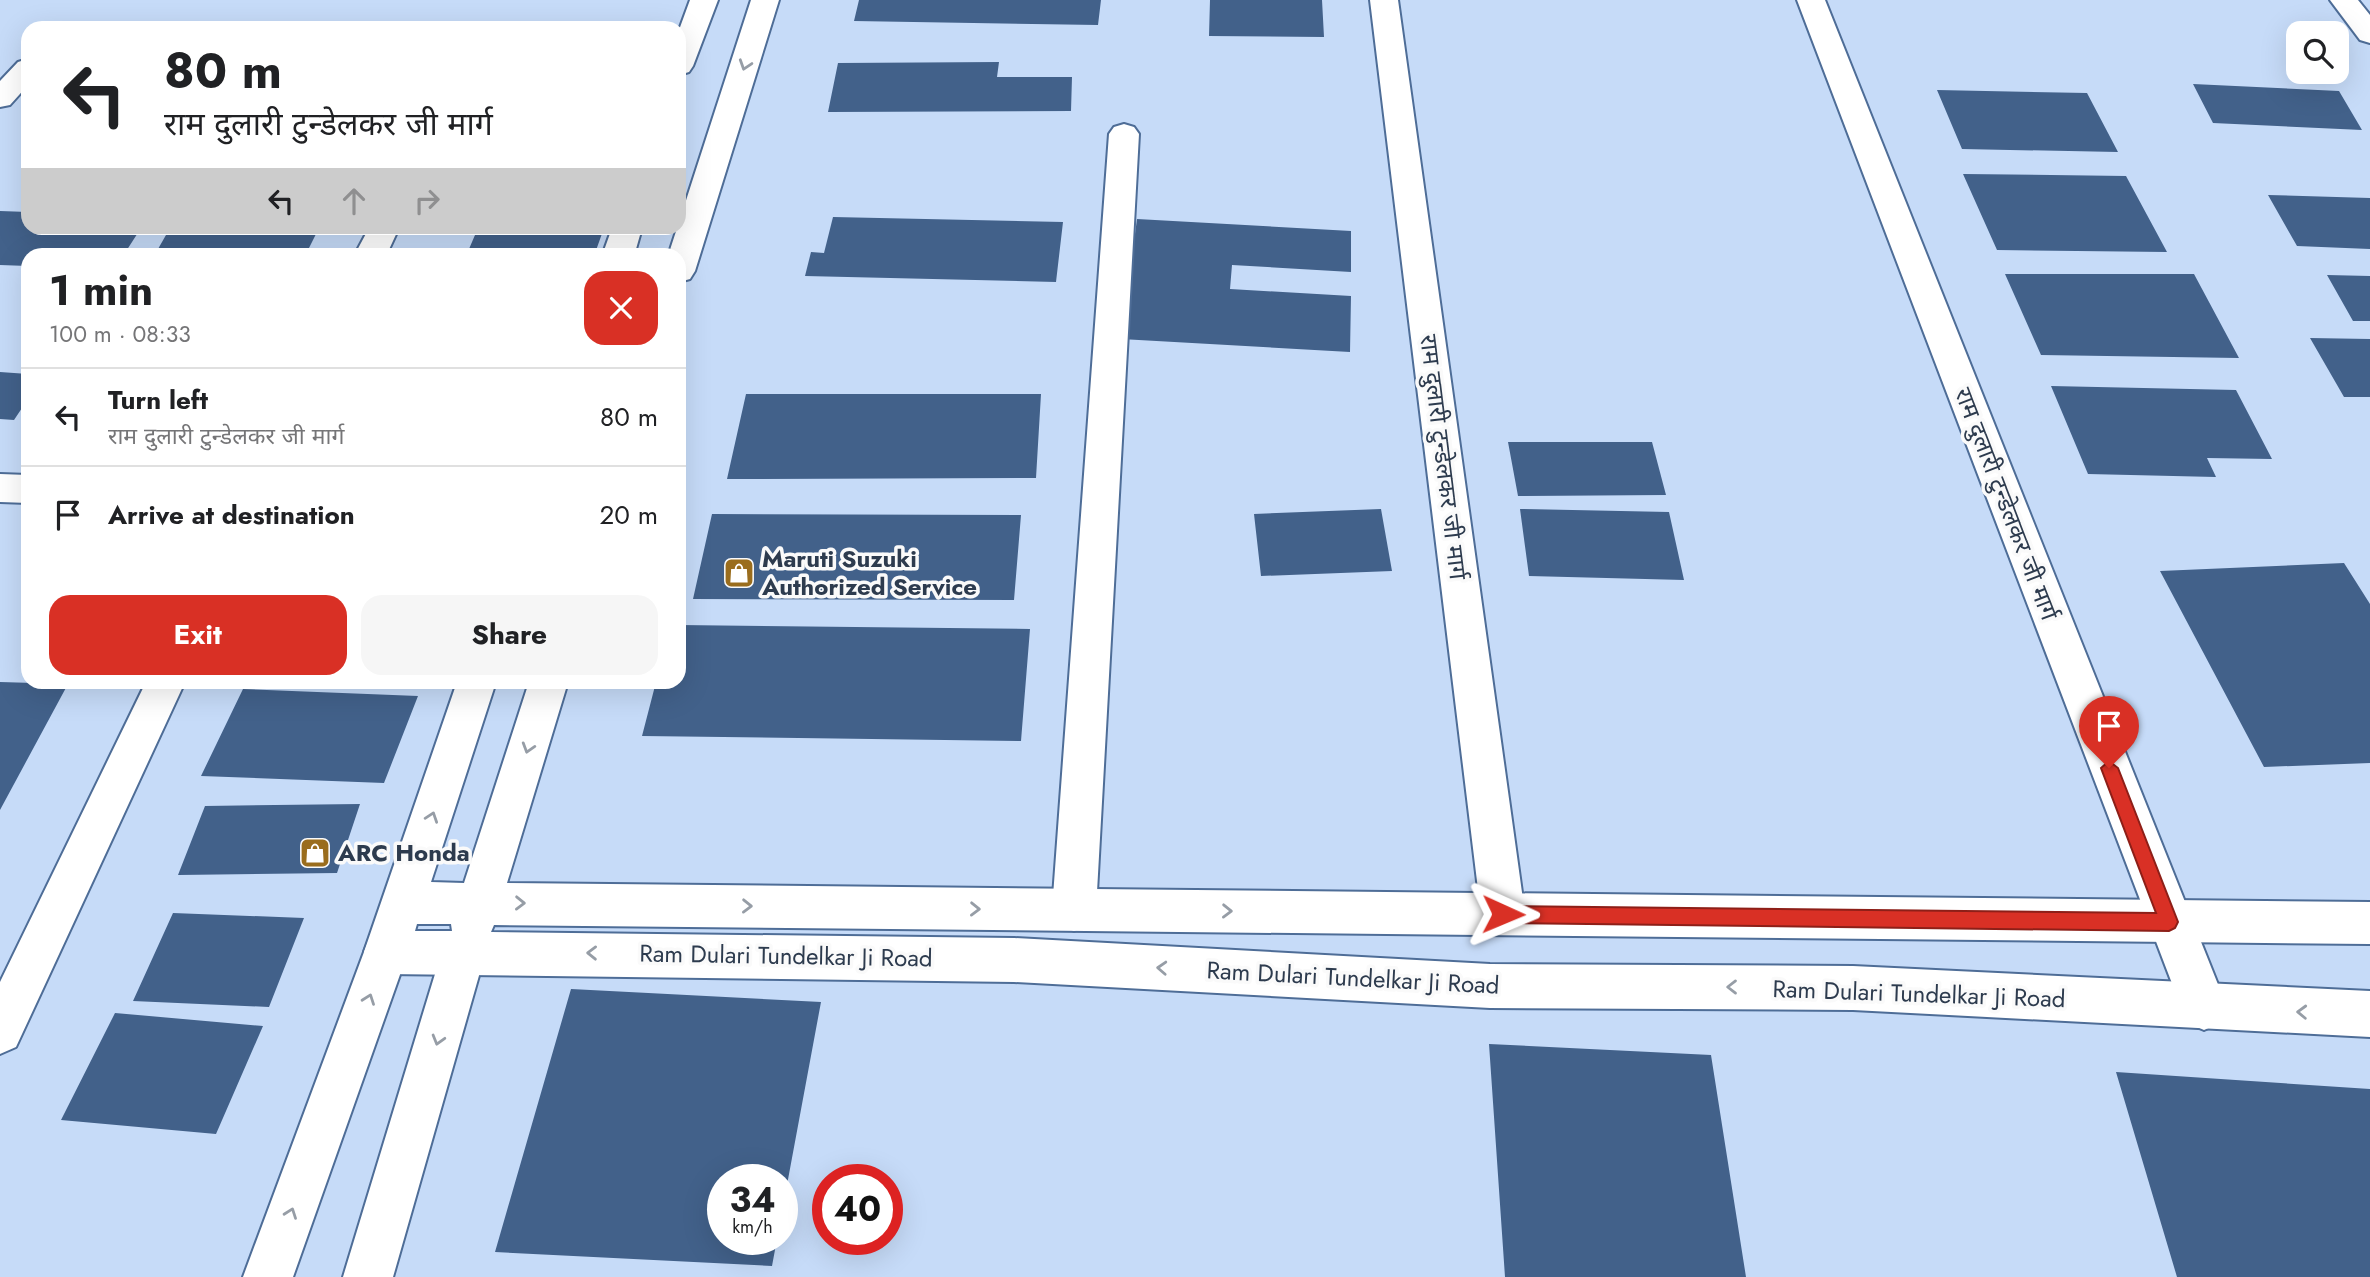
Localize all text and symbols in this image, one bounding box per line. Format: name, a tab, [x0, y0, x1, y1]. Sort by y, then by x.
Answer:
map controls	[2286, 21, 2349, 84]
button: search	[2286, 21, 2349, 84]
text: 80 m	[164, 36, 282, 106]
icon: left	[49, 49, 140, 140]
one-way arrow	[739, 59, 753, 71]
text: राम दुलारी टुन्डेलकर जी मार्ग	[164, 101, 493, 147]
icon: left	[262, 182, 300, 220]
icon: ahead	[335, 182, 373, 220]
icon: right	[408, 182, 446, 220]
text: 1 min	[49, 260, 153, 321]
button: close	[584, 271, 658, 345]
text: 100 m · 08:33	[49, 317, 191, 351]
street label: राम दुलारी टुन्डेलकर जी मार्ग	[1411, 332, 1476, 582]
text: Turn left	[108, 381, 208, 419]
street label: राम दुलारी टुन्डेलकर जी मार्ग	[1946, 382, 2067, 626]
icon: left	[49, 398, 87, 436]
text: 80 m	[600, 398, 658, 436]
text: राम दुलारी टुन्डेलकर जी मार्ग	[108, 419, 344, 453]
icon: arrive	[49, 496, 87, 534]
text: Arrive at destination	[108, 496, 355, 534]
text: 20 m	[600, 496, 658, 534]
place label: Maruti Suzuki Authorized Service	[761, 541, 977, 604]
shop icon: Maruti Suzuki Authorized Service	[722, 556, 756, 590]
button: Exit	[49, 595, 347, 675]
button: Share	[361, 595, 658, 675]
pin	[2079, 696, 2139, 768]
icon: arrive	[2090, 707, 2128, 745]
one-way arrow	[522, 741, 536, 753]
one-way arrow	[423, 812, 438, 824]
place label: ARC Honda	[337, 835, 470, 870]
shop icon: ARC Honda	[298, 836, 332, 870]
position arrow	[1466, 877, 1540, 951]
one-way arrow	[515, 895, 526, 911]
one-way arrow	[743, 898, 753, 914]
one-way arrow	[970, 901, 981, 917]
one-way arrow	[1222, 904, 1233, 919]
street label: Ram Dulari Tundelkar Ji Road	[639, 935, 933, 976]
one-way arrow	[586, 945, 596, 961]
street label: Ram Dulari Tundelkar Ji Road	[1206, 952, 1500, 1003]
one-way arrow	[1156, 961, 1167, 976]
street label: Ram Dulari Tundelkar Ji Road	[1772, 971, 2066, 1016]
one-way arrow	[1726, 980, 1737, 995]
one-way arrow	[361, 994, 375, 1006]
one-way arrow	[2296, 1004, 2307, 1020]
one-way arrow	[432, 1034, 447, 1046]
speed limit sign: 40	[812, 1164, 903, 1255]
text: 34	[729, 1175, 776, 1225]
one-way arrow	[283, 1207, 297, 1219]
text: km/h	[732, 1214, 773, 1240]

